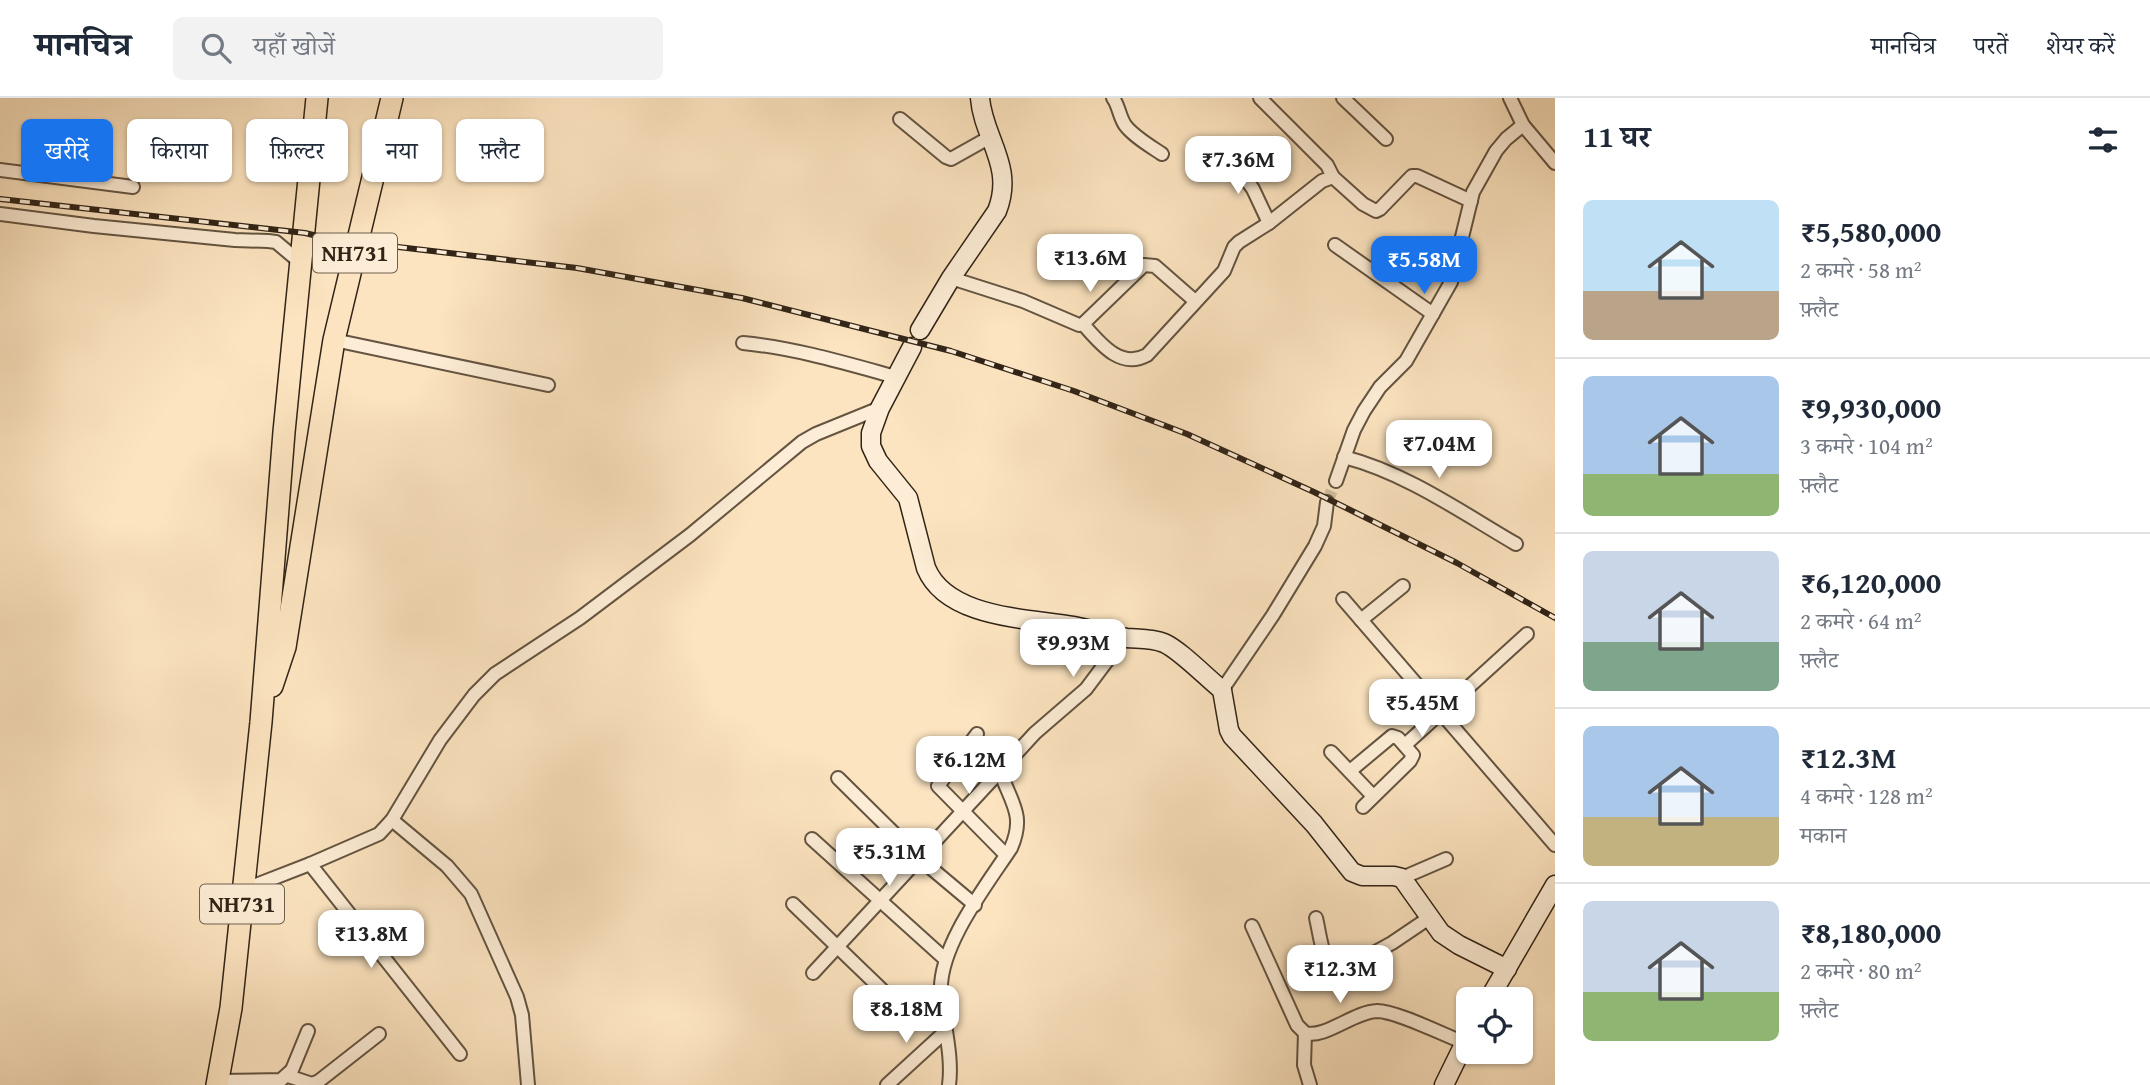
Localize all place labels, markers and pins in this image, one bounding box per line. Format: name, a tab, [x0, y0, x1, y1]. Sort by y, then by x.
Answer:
pin: ₹7.36M	[1181, 136, 1295, 196]
pin: ₹13.6M	[1033, 234, 1147, 294]
pin: ₹5.58M	[1367, 236, 1481, 296]
pin: ₹7.04M	[1382, 420, 1496, 480]
pin: ₹9.93M	[1016, 620, 1130, 679]
pin: ₹5.45M	[1365, 680, 1479, 739]
pin: ₹6.12M	[912, 736, 1026, 796]
pin: ₹5.31M	[832, 828, 946, 888]
pin: ₹13.8M	[314, 910, 428, 970]
pin: ₹12.3M	[1283, 946, 1397, 1005]
pin: ₹8.18M	[849, 986, 963, 1045]

